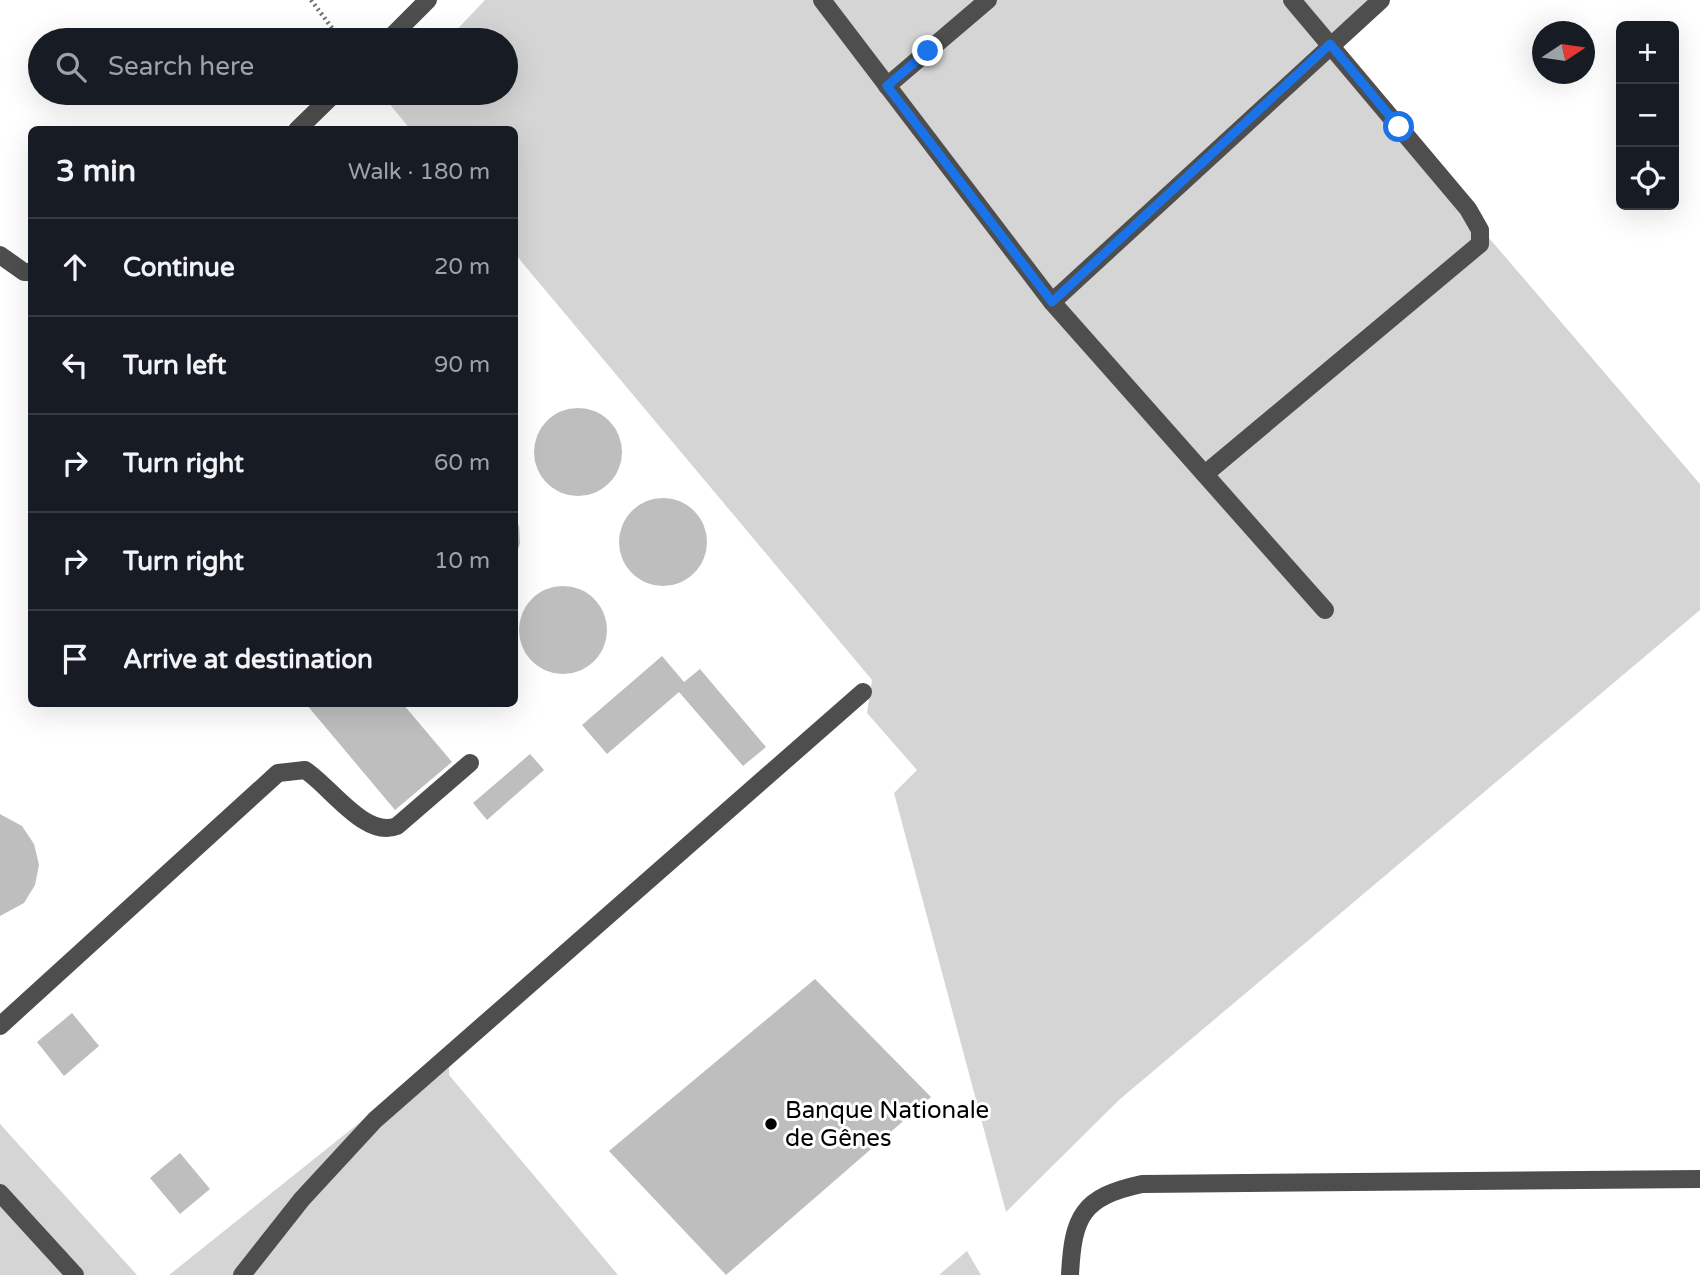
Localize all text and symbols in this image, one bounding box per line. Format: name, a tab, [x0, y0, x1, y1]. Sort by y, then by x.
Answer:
north arrow	[1532, 21, 1595, 84]
map controls	[1616, 21, 1679, 210]
button: +	[1616, 21, 1679, 84]
search box	[28, 28, 518, 105]
route end	[912, 35, 943, 66]
icon: search	[52, 48, 90, 86]
text: Search here	[108, 51, 254, 82]
button: −	[1616, 84, 1679, 147]
route start	[1383, 111, 1414, 142]
button: locate	[1616, 147, 1679, 210]
text: 3 min	[56, 153, 136, 190]
text: Walk · 180 m	[348, 158, 490, 186]
icon: ahead	[56, 248, 94, 286]
text: Continue	[123, 252, 235, 283]
text: 20 m	[434, 253, 490, 281]
icon: left	[56, 346, 94, 384]
text: Turn left	[123, 350, 226, 381]
text: 90 m	[434, 351, 490, 379]
icon: right	[56, 444, 94, 482]
text: Turn right	[123, 448, 244, 479]
text: 60 m	[434, 449, 490, 477]
icon: right	[56, 542, 94, 580]
text: Turn right	[123, 546, 244, 577]
text: 10 m	[434, 547, 490, 575]
icon: arrive	[56, 640, 94, 678]
text: Arrive at destination	[123, 644, 373, 675]
place label: Banque Nationale de Gênes	[785, 1096, 989, 1153]
marker: Banque Nationale de Gênes	[763, 1116, 779, 1132]

